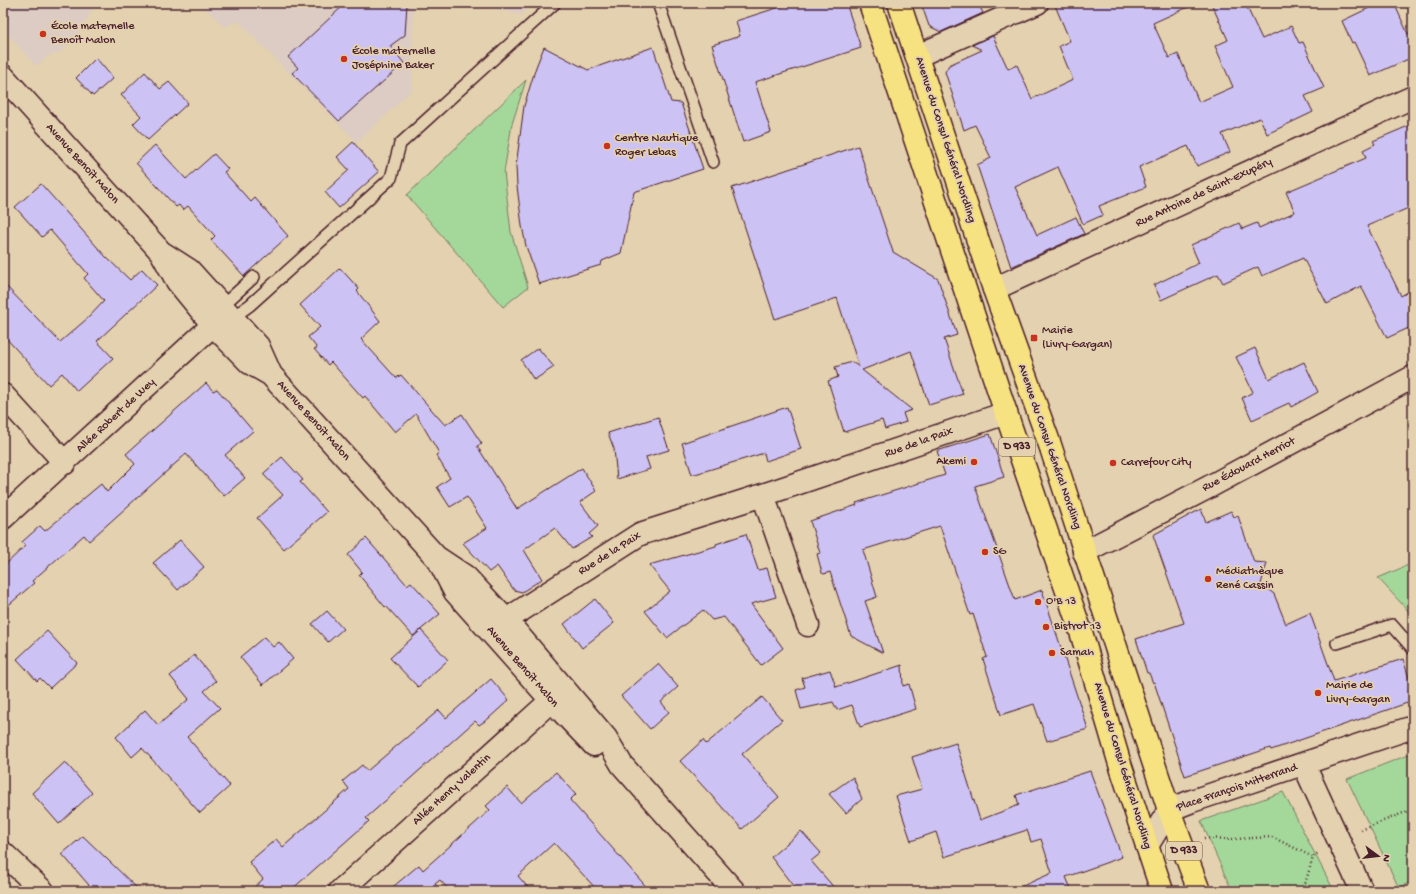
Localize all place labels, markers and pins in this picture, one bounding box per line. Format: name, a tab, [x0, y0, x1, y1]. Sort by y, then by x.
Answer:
place label: École maternelle Benoît Malon	[50, 20, 135, 48]
marker: École maternelle Benoît Malon	[38, 29, 48, 39]
place label: École maternelle Joséphine Baker	[352, 45, 436, 73]
marker: École maternelle Joséphine Baker	[339, 54, 349, 64]
place label: Centre Nautique Roger Lebas	[615, 132, 699, 160]
marker: Centre Nautique Roger Lebas	[602, 141, 612, 151]
place label: Mairie (Livry-Gargan)	[1042, 324, 1113, 352]
marker: Mairie (Livry-Gargan)	[1029, 333, 1039, 343]
place label: Akemi	[936, 455, 966, 469]
place label: Carrefour City	[1121, 456, 1191, 470]
marker: Akemi	[969, 457, 979, 467]
marker: Carrefour City	[1108, 458, 1118, 468]
place label: SG	[993, 545, 1007, 559]
marker: SG	[980, 547, 990, 557]
place label: Médiathèque René Cassin	[1216, 565, 1284, 593]
marker: Médiathèque René Cassin	[1203, 574, 1213, 584]
place label: O'B 13	[1046, 595, 1076, 609]
marker: O'B 13	[1033, 597, 1043, 607]
place label: Bistrot 13	[1053, 620, 1101, 634]
marker: Bistrot 13	[1041, 622, 1051, 632]
place label: Samah	[1060, 646, 1094, 660]
marker: Samah	[1047, 648, 1057, 658]
place label: Mairie de Livry-Gargan	[1326, 679, 1390, 707]
marker: Mairie de Livry-Gargan	[1313, 688, 1323, 698]

